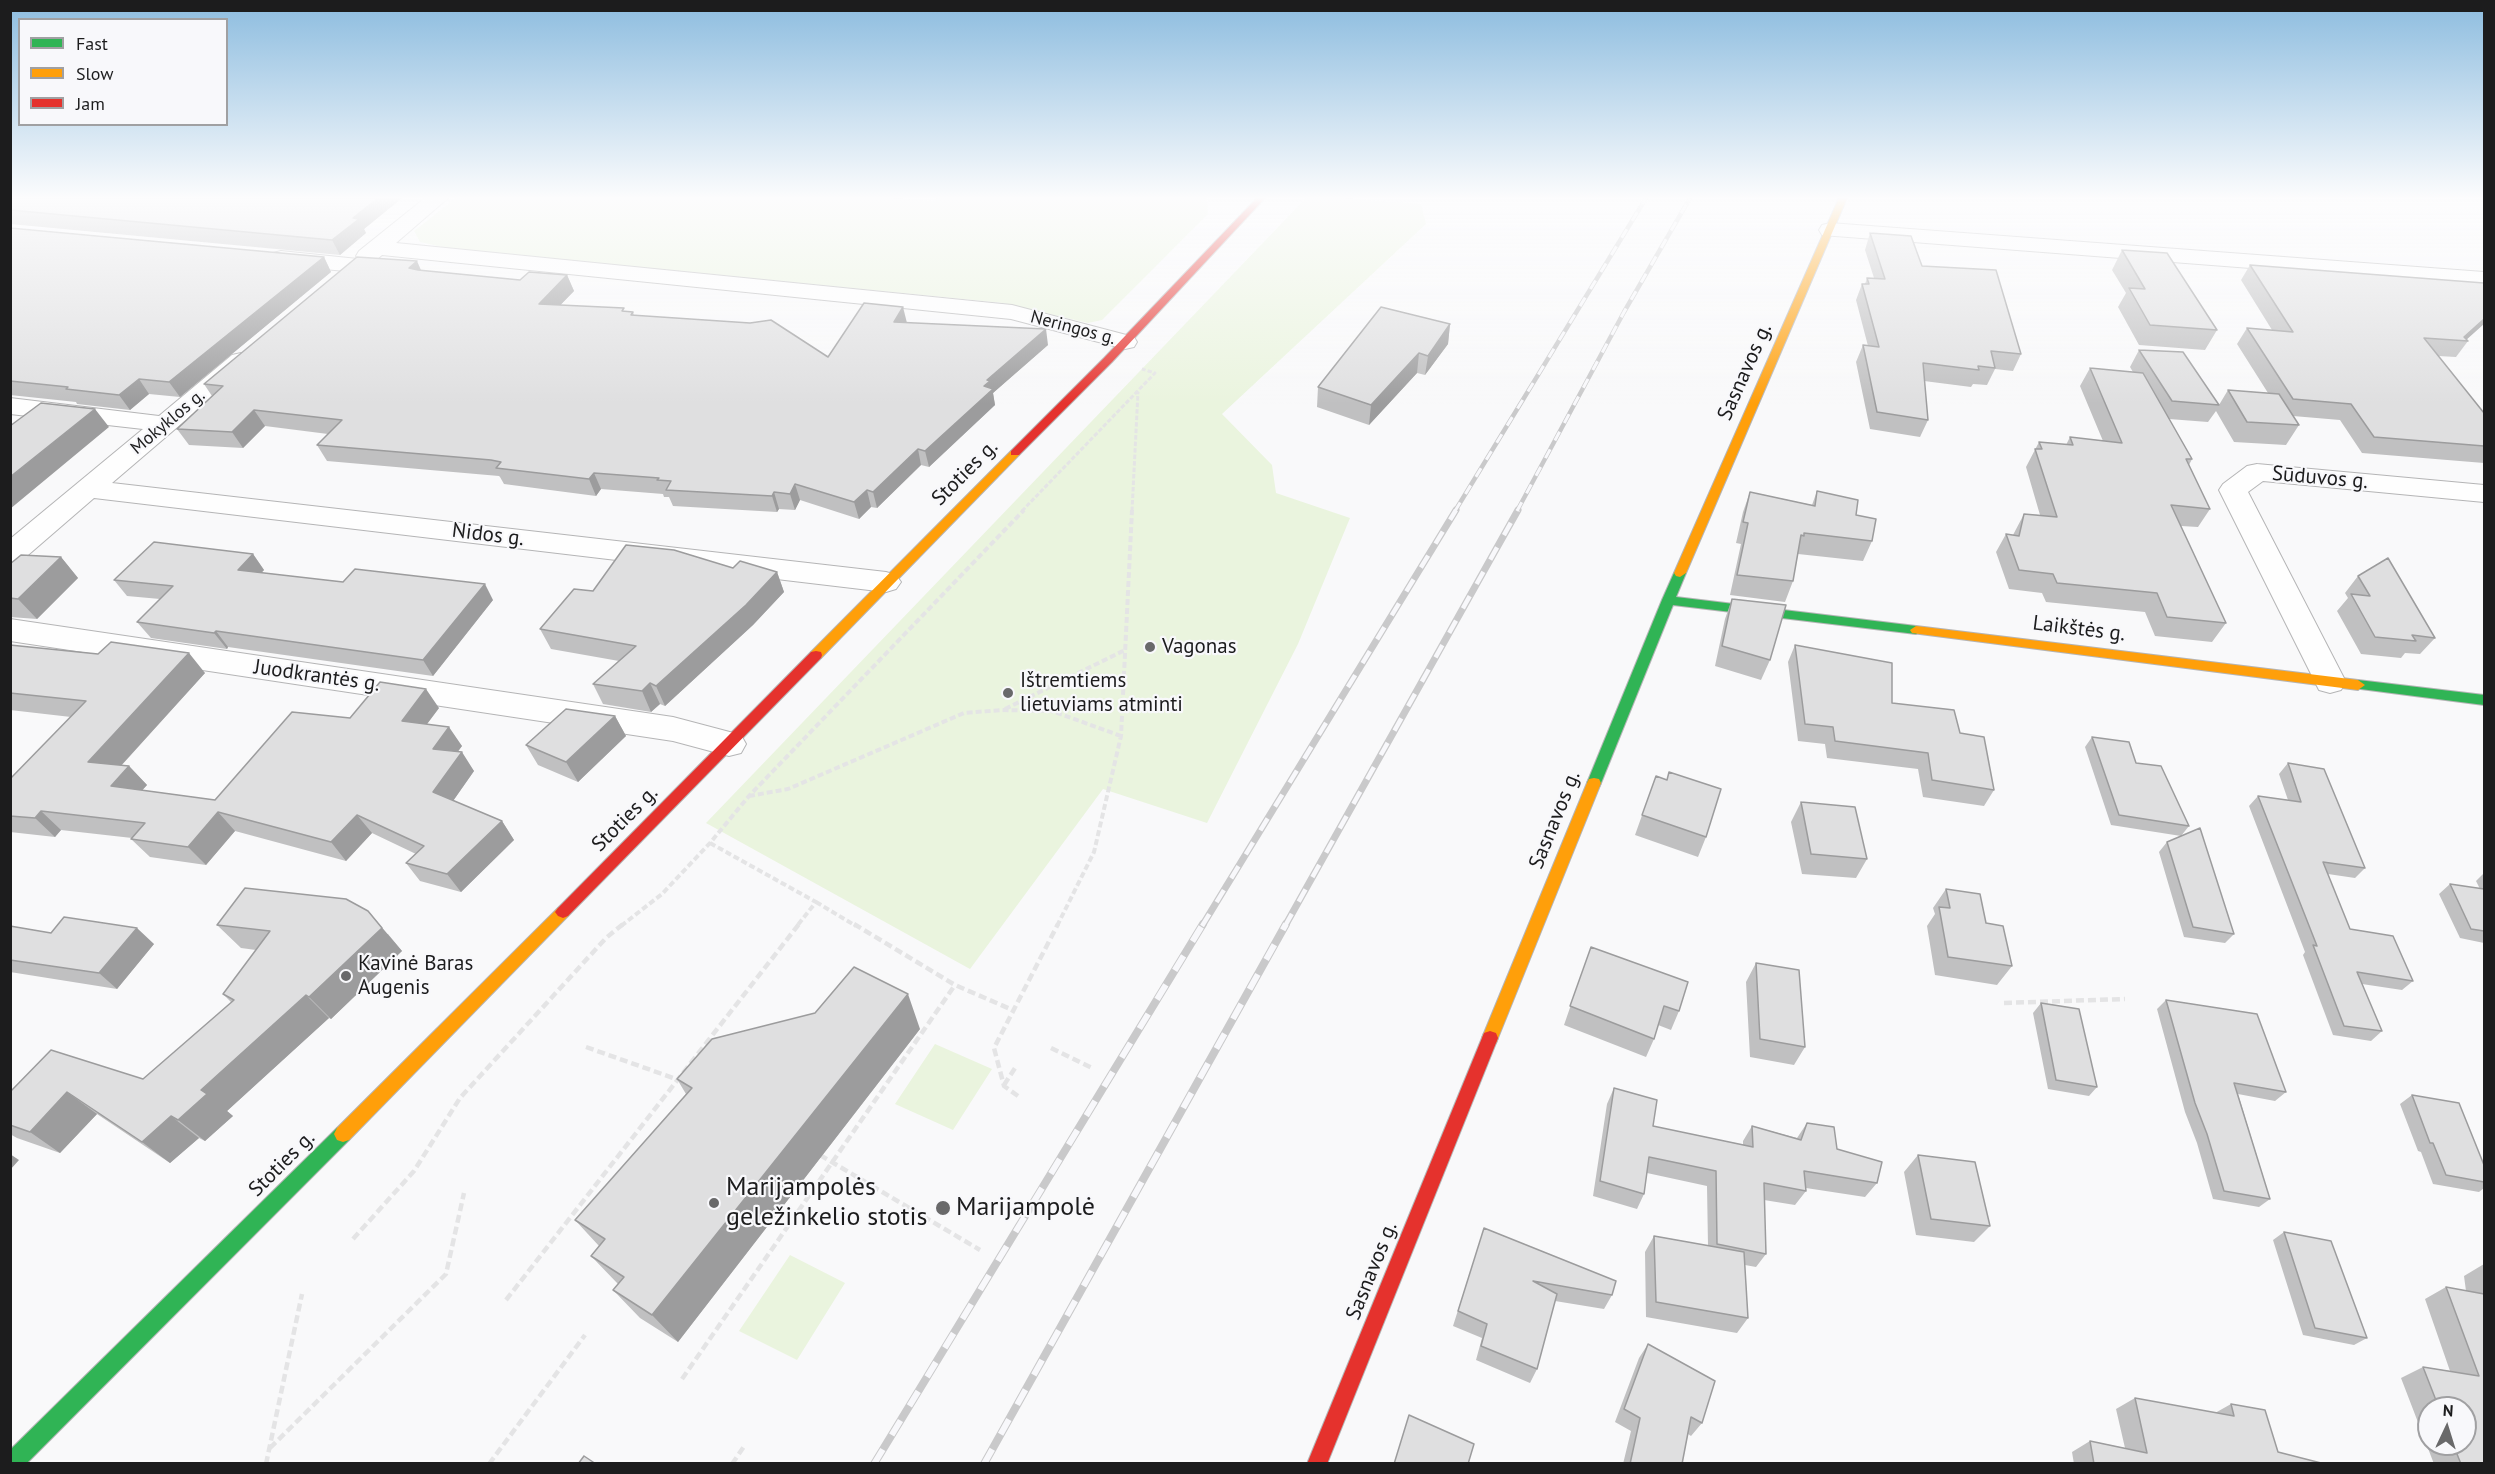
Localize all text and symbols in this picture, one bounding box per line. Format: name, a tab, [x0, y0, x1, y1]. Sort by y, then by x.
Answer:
legend	[18, 18, 228, 126]
text: Fast	[76, 32, 108, 55]
text: Slow	[76, 62, 114, 85]
text: Jam	[76, 92, 105, 115]
street label: Neringos g.	[1028, 306, 1118, 350]
street label: Sasnavos g.	[1712, 320, 1778, 424]
street label: Mokyklos g.	[127, 385, 209, 459]
street label: Stoties g.	[927, 435, 1003, 511]
street label: Sūduvos g.	[2271, 461, 2369, 495]
street label: Nidos g.	[450, 518, 526, 552]
street label: Laikštės g.	[2031, 611, 2127, 647]
place label: Vagonas	[1162, 634, 1237, 660]
marker: Vagonas	[1143, 640, 1157, 654]
street label: Juodkrantės g.	[252, 655, 382, 697]
place label: Ištremtiems lietuviams atminti	[1020, 668, 1183, 718]
marker: Ištremtiems lietuviams atminti	[1001, 686, 1015, 700]
street label: Sasnavos g.	[1524, 767, 1586, 873]
street label: Stoties g.	[587, 781, 663, 857]
place label: Kavinė Baras Augenis	[358, 951, 473, 1001]
marker: Kavinė Baras Augenis	[339, 969, 353, 983]
street label: Stoties g.	[244, 1126, 320, 1202]
place label: Marijampolės geležinkelio stotis	[726, 1172, 927, 1234]
place label: Marijampolė	[956, 1192, 1095, 1224]
marker: Marijampolės geležinkelio stotis	[707, 1196, 721, 1210]
marker: Marijampolė	[934, 1199, 952, 1217]
street label: Sasnavos g.	[1341, 1218, 1403, 1324]
north arrow	[2417, 1396, 2477, 1456]
text: N	[2442, 1400, 2454, 1420]

